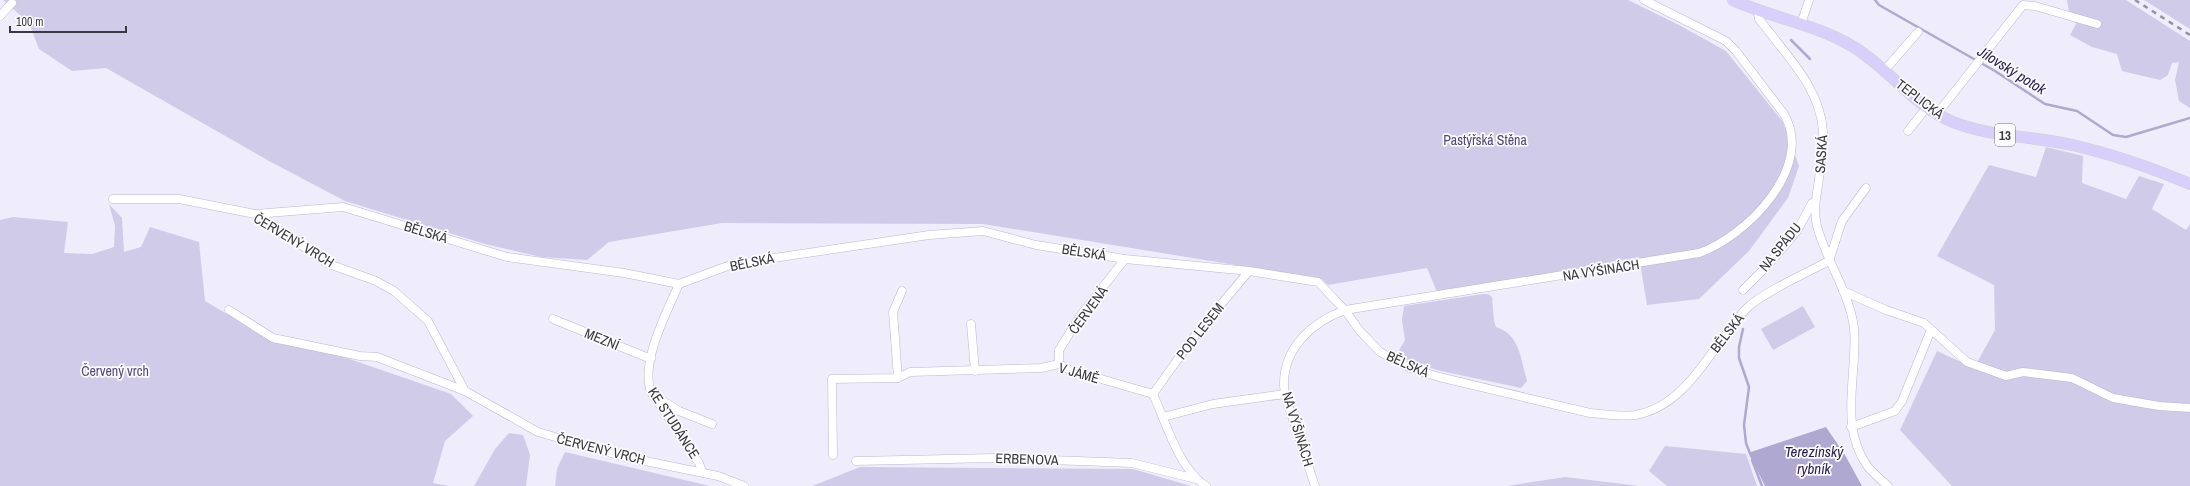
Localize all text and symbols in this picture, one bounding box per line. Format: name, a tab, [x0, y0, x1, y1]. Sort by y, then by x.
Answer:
scale bar	[10, 8, 126, 34]
text: 100 m	[16, 14, 43, 30]
water label: Jílovský potok	[1973, 40, 2051, 100]
street label: TEPLICKÁ	[1892, 75, 1948, 123]
road number: 13	[1995, 124, 2015, 146]
park label: Pastýřská Stěna	[1443, 131, 1527, 149]
street label: SASKÁ	[1811, 134, 1831, 174]
street label: ČERVENÝ VRCH	[250, 209, 338, 271]
street label: BĚLSKÁ	[402, 217, 450, 247]
street label: NA SPÁDU	[1755, 219, 1805, 275]
street label: BĚLSKÁ	[1061, 240, 1108, 264]
street label: BĚLSKÁ	[728, 249, 776, 275]
street label: NA VÝŠINÁCH	[1561, 255, 1641, 285]
street label: ČERVENÁ	[1064, 282, 1112, 338]
street label: POD LESEM	[1172, 299, 1228, 363]
street label: BĚLSKÁ	[1706, 310, 1748, 356]
street label: MEZNÍ	[582, 324, 623, 354]
street label: BĚLSKÁ	[1384, 347, 1432, 381]
street label: V JÁMĚ	[1057, 359, 1101, 387]
park label: Červený vrch	[81, 362, 149, 380]
street label: KE STUDÁNCE	[644, 384, 704, 462]
street label: NA VÝŠINÁCH	[1278, 389, 1318, 469]
street label: ČERVENÝ VRCH	[555, 429, 647, 469]
water label: Terezínský rybník	[1785, 441, 1844, 479]
street label: ERBENOVA	[995, 449, 1059, 469]

